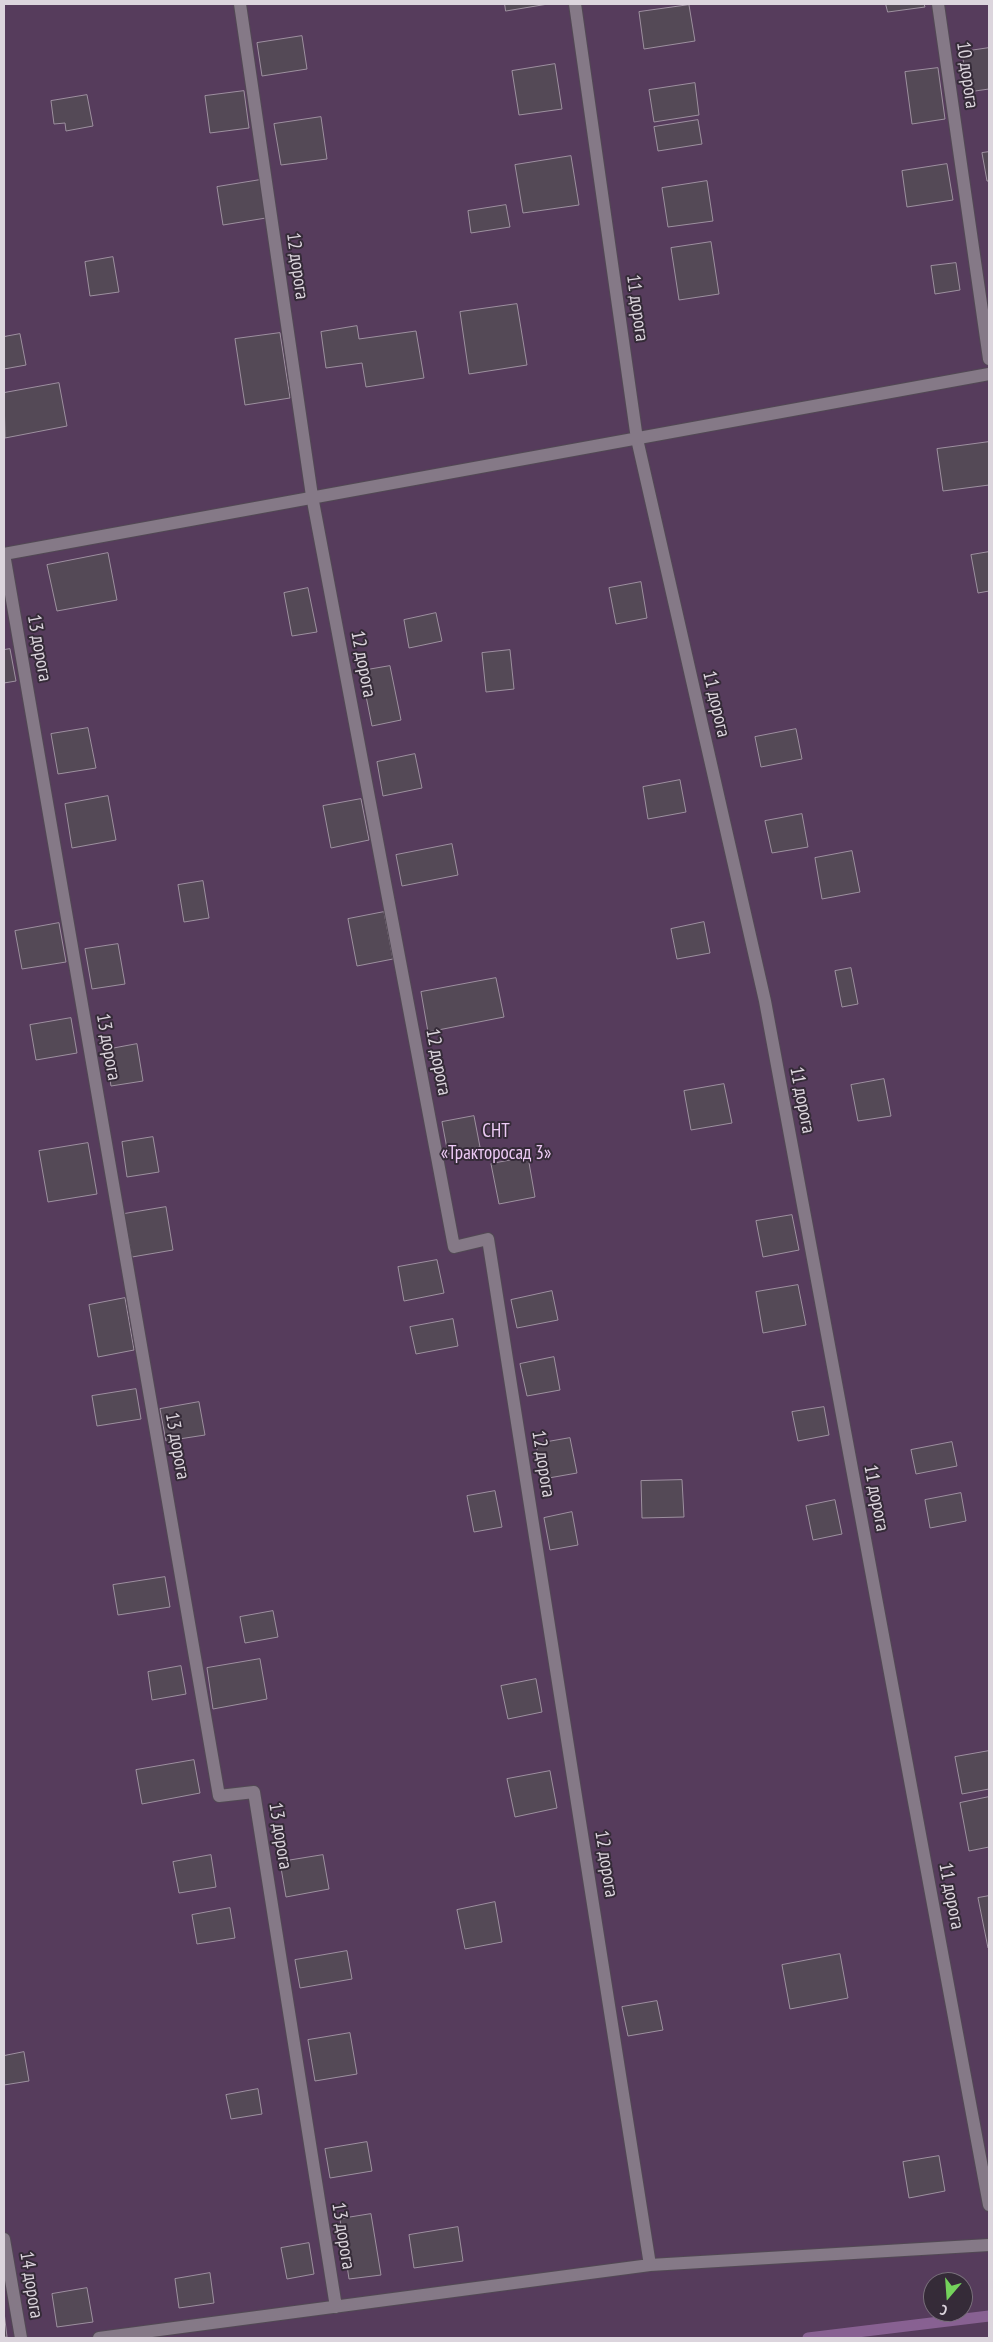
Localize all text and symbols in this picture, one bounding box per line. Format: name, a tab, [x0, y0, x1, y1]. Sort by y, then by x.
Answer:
street label: 10 дорога	[951, 40, 983, 110]
street label: 12 дорога	[281, 231, 313, 301]
street label: 11 дорога	[621, 273, 653, 343]
street label: 13 дорога	[22, 613, 56, 683]
street label: 12 дорога	[345, 629, 381, 699]
street label: 11 дорога	[697, 669, 735, 739]
street label: 13 дорога	[91, 1012, 125, 1082]
street label: 12 дорога	[420, 1027, 456, 1097]
street label: 11 дорога	[784, 1065, 820, 1135]
park label: СНТ «Тракторосад 3»	[441, 1121, 551, 1165]
street label: 13 дорога	[160, 1411, 194, 1481]
street label: 12 дорога	[526, 1429, 560, 1499]
street label: 11 дорога	[858, 1463, 894, 1533]
street label: 13 дорога	[263, 1801, 297, 1871]
street label: 12 дорога	[589, 1829, 623, 1899]
street label: 11 дорога	[933, 1861, 969, 1931]
street label: 13 дорога	[326, 2201, 360, 2271]
street label: 14 дорога	[14, 2250, 48, 2320]
north arrow	[923, 2272, 973, 2322]
text: С	[938, 2301, 950, 2320]

